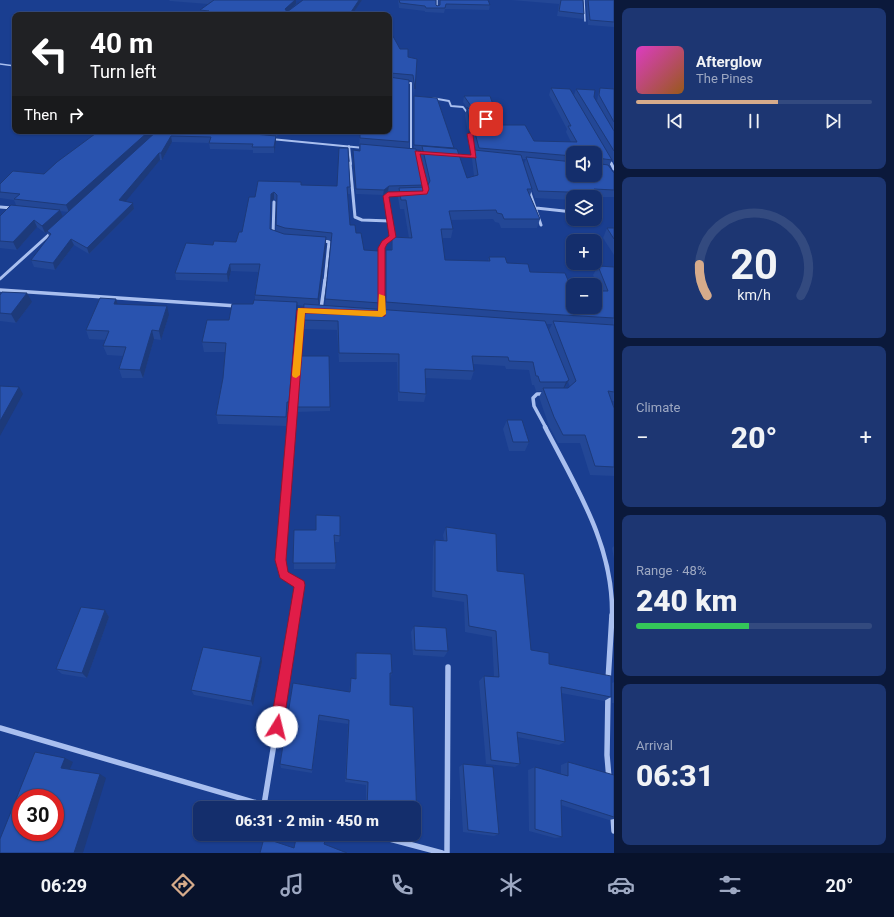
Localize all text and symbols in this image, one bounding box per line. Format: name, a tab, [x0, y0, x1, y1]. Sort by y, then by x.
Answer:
text: 40 m	[90, 27, 153, 60]
icon: left	[24, 28, 76, 80]
text: Afterglow	[696, 53, 762, 71]
text: Turn left	[90, 61, 156, 82]
text: The Pines	[696, 71, 753, 86]
pin	[469, 102, 503, 136]
icon: right	[65, 104, 87, 126]
text: Then	[24, 106, 57, 124]
icon: arrive	[475, 108, 497, 130]
icon: previous	[664, 110, 686, 132]
icon: pause	[743, 110, 765, 132]
icon: next	[822, 110, 844, 132]
map controls	[566, 146, 602, 314]
button: sound	[566, 146, 602, 182]
button: layers	[566, 190, 602, 226]
button: +	[566, 234, 602, 270]
text: 20	[730, 239, 778, 288]
button: −	[566, 278, 602, 314]
text: km/h	[737, 286, 771, 302]
text: Climate	[636, 400, 680, 415]
text: 20°	[731, 420, 777, 455]
text: −	[636, 425, 649, 450]
text: +	[860, 425, 872, 450]
text: Range · 48%	[636, 563, 706, 578]
text: 240 km	[636, 583, 738, 618]
position arrow	[256, 706, 298, 748]
text: Arrival	[636, 738, 673, 753]
text: 06:31	[636, 758, 714, 793]
speed limit sign: 30	[12, 789, 64, 841]
text: 06:31 · 2 min · 450 m	[235, 812, 379, 830]
icon: directions	[169, 871, 197, 899]
icon: music	[278, 871, 306, 899]
icon: phone	[388, 871, 416, 899]
icon: climate	[497, 871, 525, 899]
icon: car	[607, 871, 635, 899]
icon: filters	[716, 871, 744, 899]
text: 06:29	[41, 875, 87, 896]
text: 20°	[826, 875, 853, 896]

